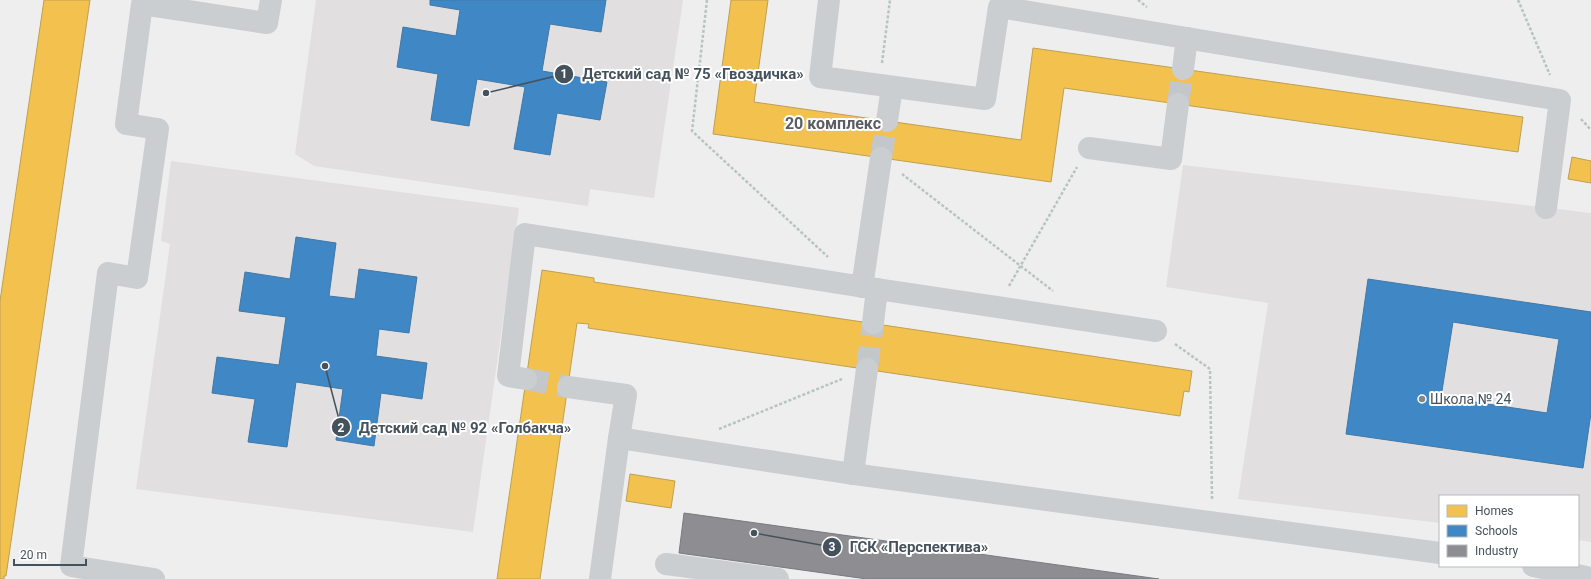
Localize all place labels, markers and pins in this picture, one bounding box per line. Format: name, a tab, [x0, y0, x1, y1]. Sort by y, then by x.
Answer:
callout: Детский сад № 75 «Гвоздичка»	[554, 61, 812, 88]
place label: Школа № 24	[1430, 391, 1511, 407]
marker: Школа № 24	[1417, 394, 1427, 404]
callout: Детский сад № 92 «Голбакча»	[331, 414, 580, 441]
callout: ГСК «Перспектива»	[822, 534, 996, 561]

